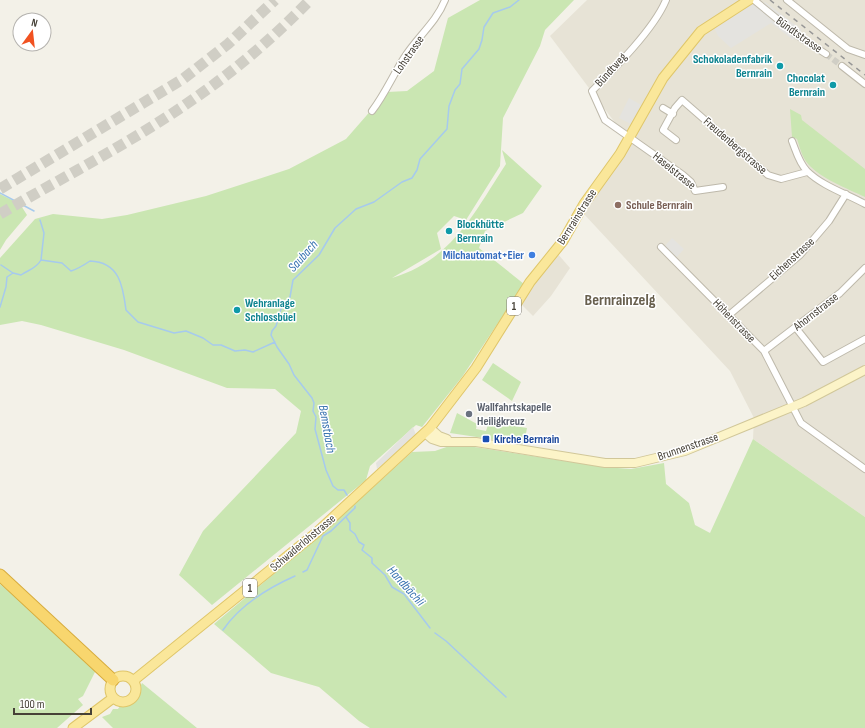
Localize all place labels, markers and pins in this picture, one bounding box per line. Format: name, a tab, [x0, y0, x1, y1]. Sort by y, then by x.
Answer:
place label: Schokoladenfabrik Bernrain	[693, 52, 772, 81]
marker: Schokoladenfabrik Bernrain	[775, 61, 785, 71]
place label: Chocolat Bernrain	[787, 71, 825, 100]
marker: Chocolat Bernrain	[828, 80, 838, 90]
place label: Schule Bernrain	[626, 198, 693, 213]
marker: Schule Bernrain	[613, 200, 623, 210]
place label: Blockhütte Bernrain	[457, 217, 504, 246]
marker: Blockhütte Bernrain	[444, 226, 454, 236]
place label: Milchautomat+Eier	[443, 248, 524, 263]
marker: Milchautomat+Eier	[527, 250, 537, 260]
place label: Wehranlage Schlossbüel	[245, 296, 296, 325]
marker: Wehranlage Schlossbüel	[232, 305, 242, 315]
place label: Wallfahrtskapelle Heiligkreuz	[477, 400, 551, 429]
marker: Wallfahrtskapelle Heiligkreuz	[464, 409, 474, 419]
place label: Kirche Bernrain	[494, 432, 559, 447]
marker: Kirche Bernrain	[481, 434, 491, 444]

